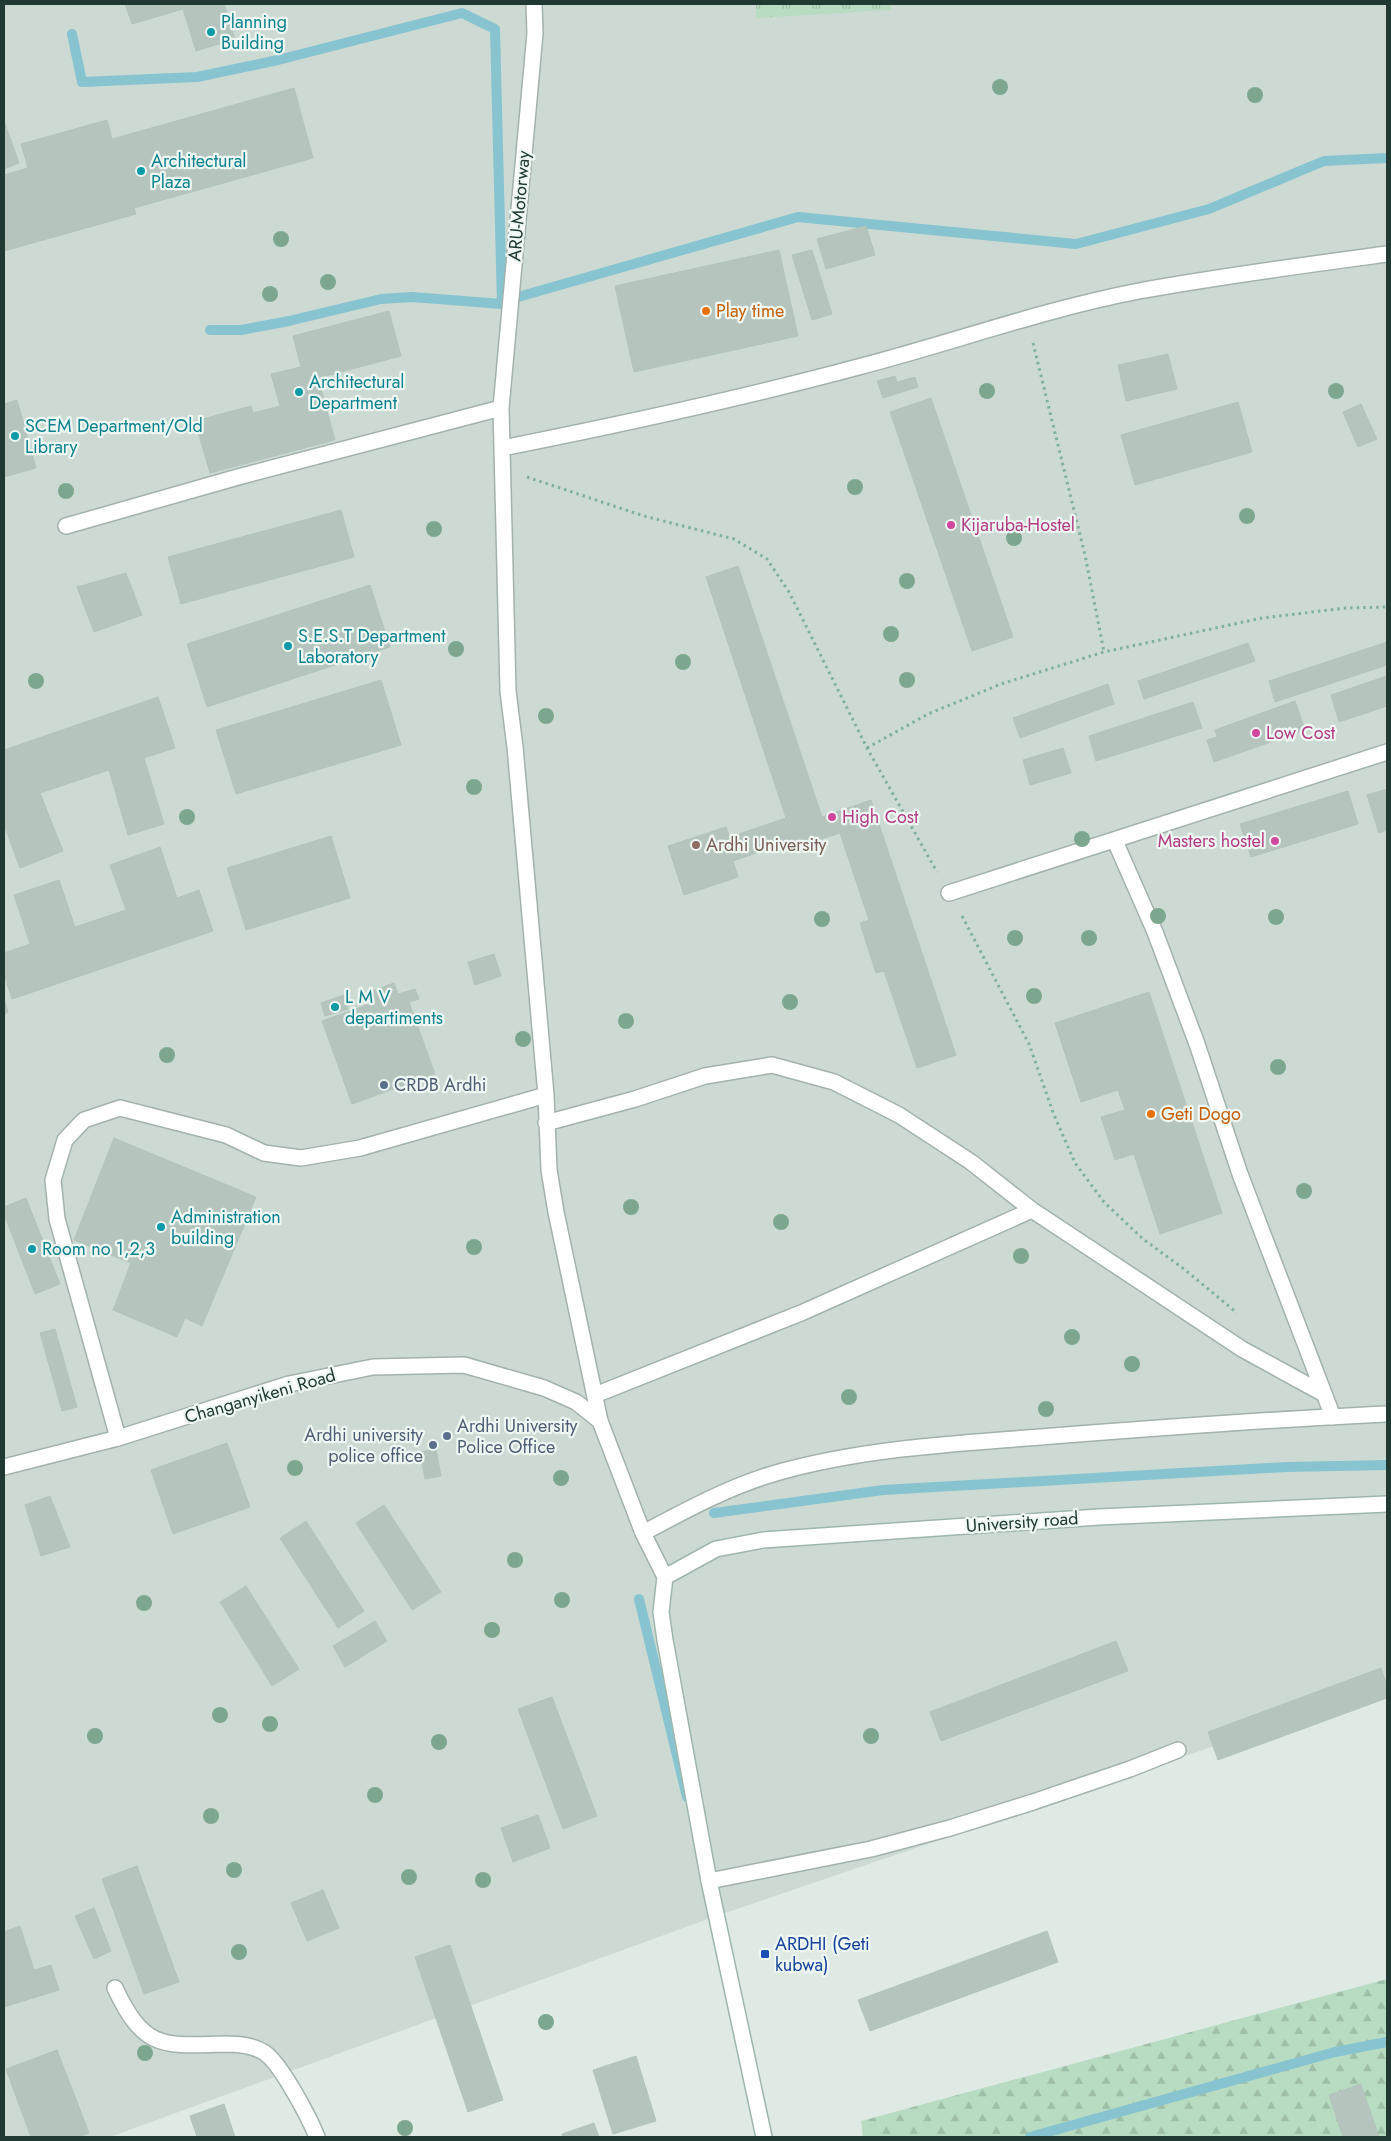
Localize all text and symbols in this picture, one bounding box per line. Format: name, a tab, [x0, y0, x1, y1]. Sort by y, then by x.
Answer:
place label: Planning Building	[221, 9, 287, 56]
marker: Planning Building	[205, 26, 217, 38]
place label: Architectural Plaza	[151, 148, 246, 195]
street label: ARU-Motorway	[501, 150, 537, 262]
marker: Architectural Plaza	[135, 165, 147, 177]
place label: Play time	[716, 298, 784, 324]
marker: Play time	[700, 305, 712, 317]
place label: Architectural Department	[309, 369, 404, 416]
marker: Architectural Department	[293, 386, 305, 398]
place label: SCEM Department/Old Library	[25, 413, 203, 460]
marker: SCEM Department/Old Library	[9, 430, 21, 442]
place label: Kijaruba-Hostel	[961, 512, 1075, 538]
marker: Kijaruba-Hostel	[945, 519, 957, 531]
place label: S.E.S.T Department Laboratory	[298, 623, 446, 670]
marker: S.E.S.T Department Laboratory	[282, 640, 294, 652]
place label: Low Cost	[1266, 720, 1336, 746]
marker: Low Cost	[1250, 727, 1262, 739]
place label: High Cost	[842, 804, 919, 830]
marker: High Cost	[826, 811, 838, 823]
place label: Masters hostel	[1158, 828, 1265, 854]
place label: Ardhi University	[706, 832, 827, 858]
marker: Masters hostel	[1269, 835, 1281, 847]
marker: Ardhi University	[690, 839, 702, 851]
place label: L M V departiments	[345, 984, 443, 1031]
marker: L M V departiments	[329, 1001, 341, 1013]
place label: CRDB Ardhi	[394, 1072, 487, 1098]
marker: CRDB Ardhi	[378, 1079, 390, 1091]
place label: Geti Dogo	[1161, 1101, 1241, 1127]
marker: Geti Dogo	[1145, 1108, 1157, 1120]
place label: Administration building	[171, 1204, 281, 1251]
marker: Administration building	[155, 1221, 167, 1233]
place label: Room no 1,2,3	[42, 1236, 155, 1262]
marker: Room no 1,2,3	[26, 1243, 38, 1255]
street label: Changanyikeni Road	[181, 1362, 339, 1430]
place label: Ardhi University Police Office	[457, 1413, 578, 1460]
place label: Ardhi university police office	[304, 1422, 423, 1469]
marker: Ardhi University Police Office	[441, 1430, 453, 1442]
marker: Ardhi university police office	[427, 1439, 439, 1451]
street label: University road	[965, 1505, 1079, 1539]
place label: ARDHI (Geti kubwa)	[775, 1931, 870, 1978]
marker: ARDHI (Geti kubwa)	[759, 1948, 771, 1960]

